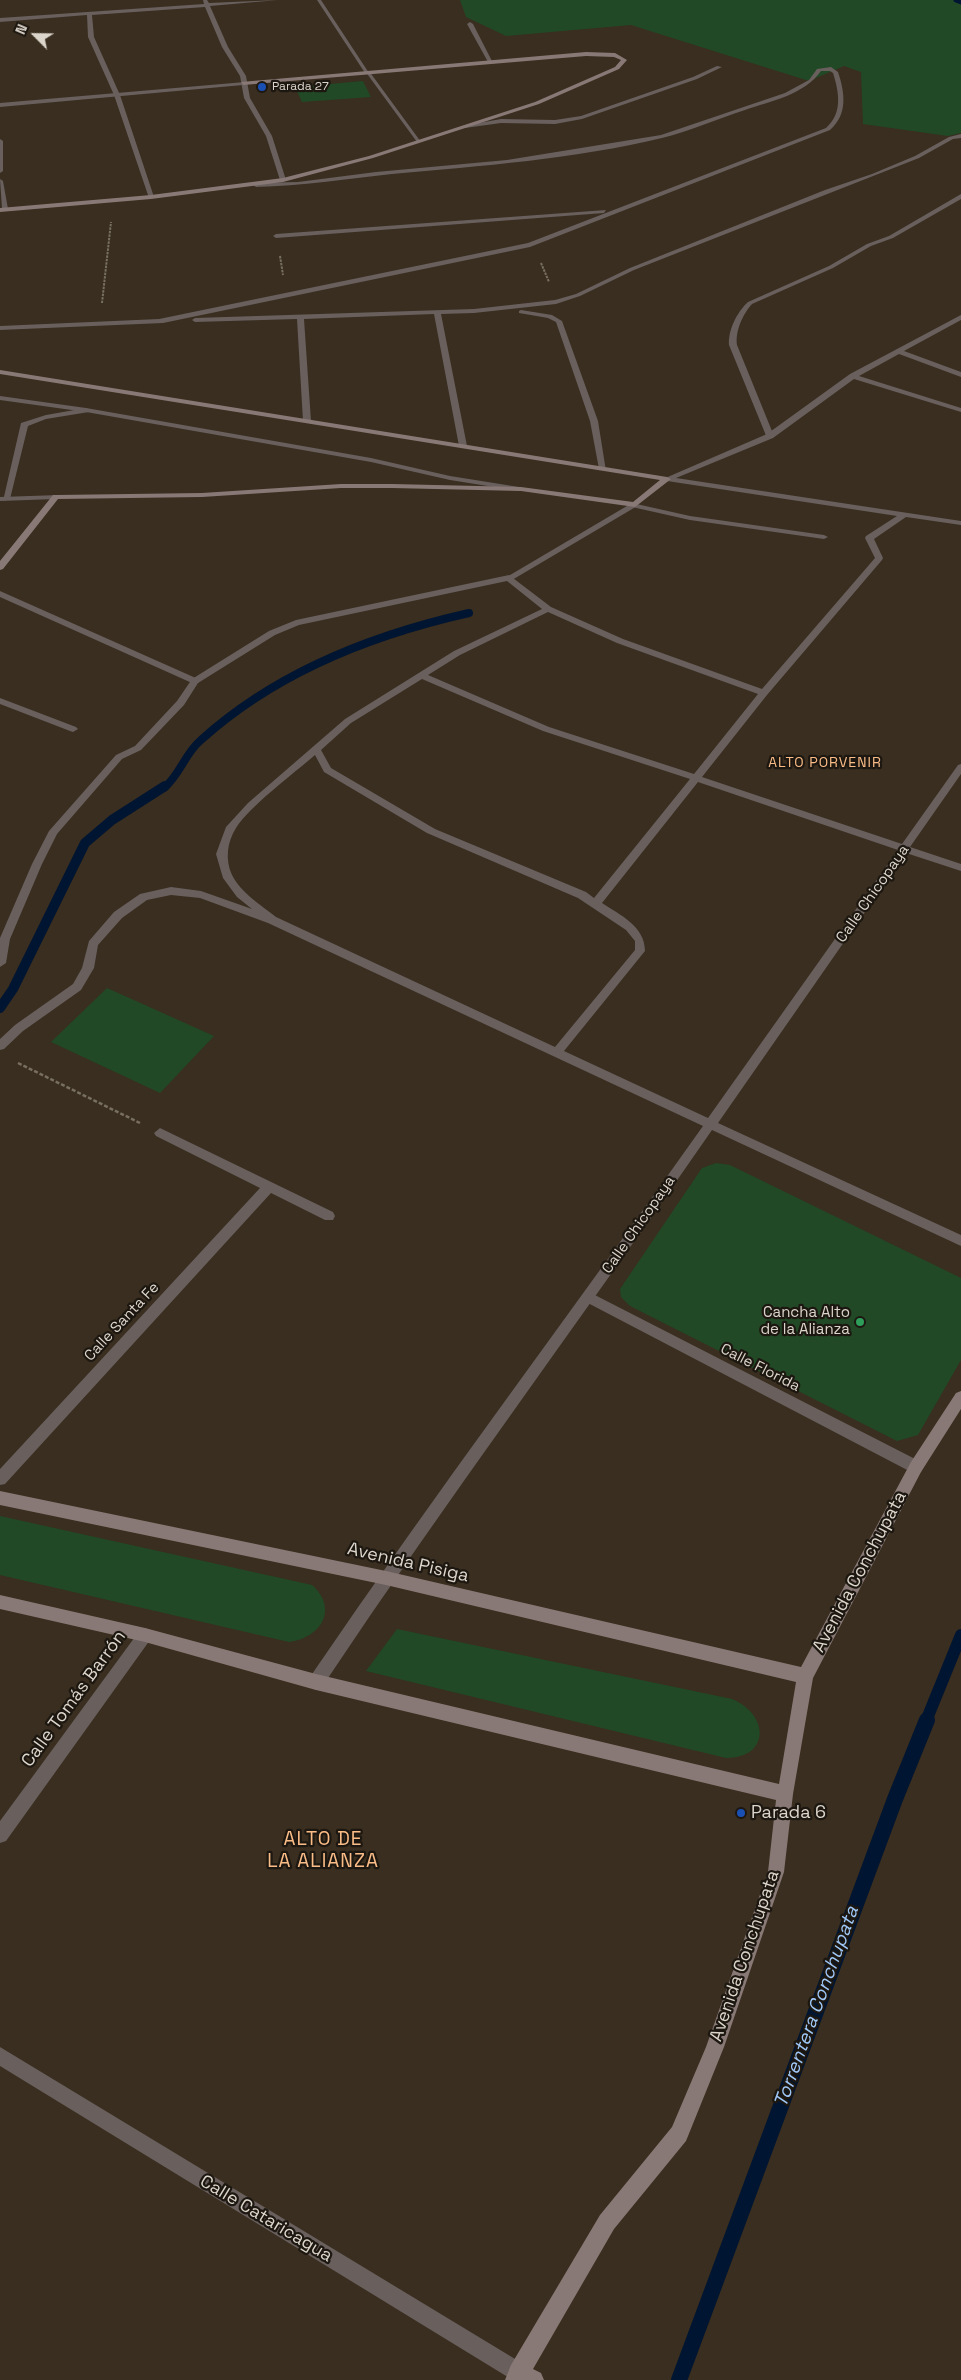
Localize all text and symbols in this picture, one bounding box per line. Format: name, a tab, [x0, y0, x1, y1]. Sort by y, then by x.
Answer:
north arrow	[10, 10, 60, 60]
text: N	[11, 21, 31, 37]
place label: Parada 27	[272, 80, 329, 94]
marker: Parada 27	[256, 81, 268, 93]
district label: ALTO PORVENIR	[767, 755, 883, 771]
street label: Calle Chicopaya	[833, 842, 913, 946]
street label: Calle Chicopaya	[599, 1173, 679, 1277]
street label: Calle Santa Fe	[81, 1279, 163, 1365]
place label: Cancha Alto de la Alianza	[760, 1304, 850, 1339]
marker: Cancha Alto de la Alianza	[854, 1316, 866, 1328]
street label: Calle Florida	[717, 1340, 803, 1396]
street label: Avenida Conchupata	[808, 1488, 912, 1656]
street label: Avenida Pisiga	[345, 1539, 471, 1587]
street label: Calle Tomás Barrón	[17, 1627, 131, 1771]
place label: Parada 6	[751, 1802, 826, 1824]
marker: Parada 6	[735, 1807, 747, 1819]
district label: ALTO DE LA ALIANZA	[266, 1829, 380, 1873]
street label: Avenida Conchupata	[706, 1868, 784, 2044]
water label: Torrentera Conchupata	[770, 1903, 864, 2111]
street label: Calle Cataricagua	[196, 2171, 336, 2267]

